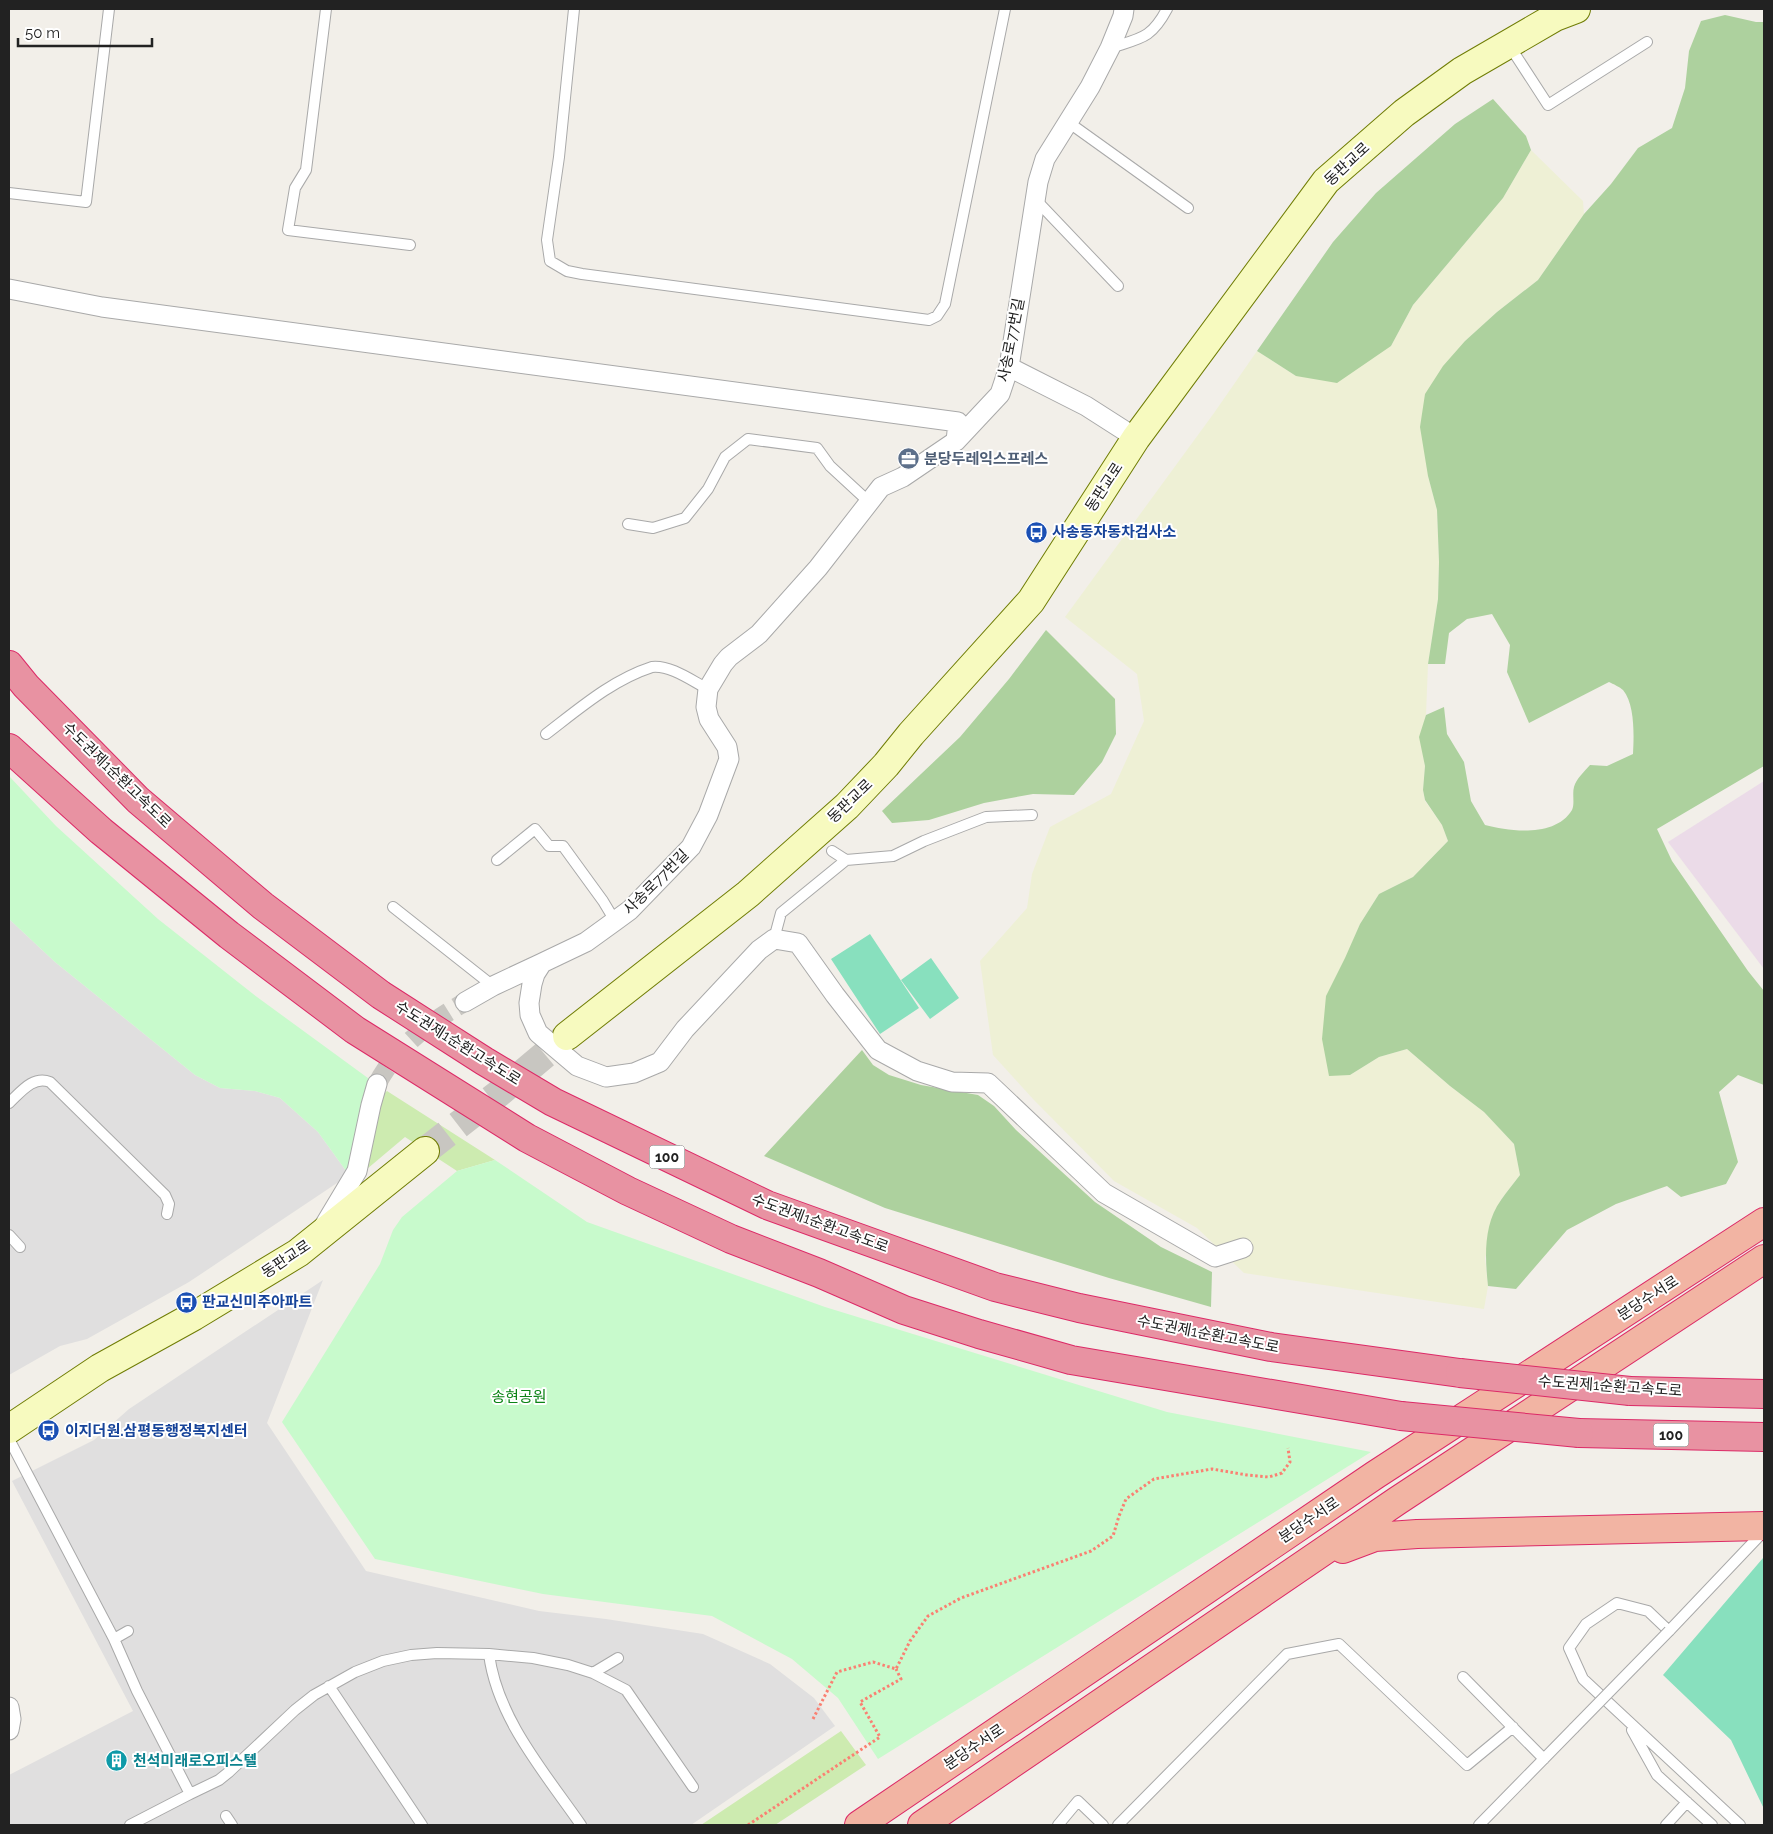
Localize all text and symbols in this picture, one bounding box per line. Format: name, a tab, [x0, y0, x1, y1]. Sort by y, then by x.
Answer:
scale bar	[18, 15, 151, 47]
text: 50 m	[25, 24, 60, 42]
street label: 동판교로	[1321, 139, 1373, 189]
street label: 사송로77번길	[994, 297, 1028, 383]
office icon: 분당두레익스프레스	[896, 447, 920, 471]
place label: 분당두레익스프레스	[924, 450, 1048, 468]
street label: 동판교로	[1081, 459, 1127, 515]
bus stop icon: 사송동자동차검사소	[1024, 520, 1048, 544]
place label: 사송동자동차검사소	[1052, 523, 1176, 541]
street label: 수도권제1순환고속도로	[59, 718, 175, 832]
street label: 동판교로	[824, 775, 876, 827]
street label: 사송로77번길	[620, 846, 692, 918]
street label: 수도권제1순환고속도로	[392, 997, 524, 1089]
road number: 100	[650, 1146, 684, 1168]
street label: 수도권제1순환고속도로	[749, 1190, 891, 1256]
street label: 동판교로	[258, 1236, 314, 1282]
street label: 분당수서로	[1614, 1272, 1682, 1324]
bus stop icon: 판교신미주아파트	[174, 1290, 198, 1314]
place label: 판교신미주아파트	[202, 1293, 313, 1311]
street label: 수도권제1순환고속도로	[1135, 1311, 1281, 1357]
street label: 수도권제1순환고속도로	[1537, 1372, 1683, 1400]
park label: 송현공원	[491, 1388, 547, 1406]
bus stop icon: 이지더원.삼평동행정복지센터	[37, 1419, 61, 1443]
place label: 이지더원.삼평동행정복지센터	[65, 1422, 248, 1440]
road number: 100	[1654, 1424, 1688, 1446]
street label: 분당수서로	[1275, 1493, 1343, 1547]
street label: 분당수서로	[940, 1720, 1008, 1774]
building icon: 천석미래로오피스텔	[105, 1749, 129, 1773]
place label: 천석미래로오피스텔	[133, 1752, 257, 1770]

